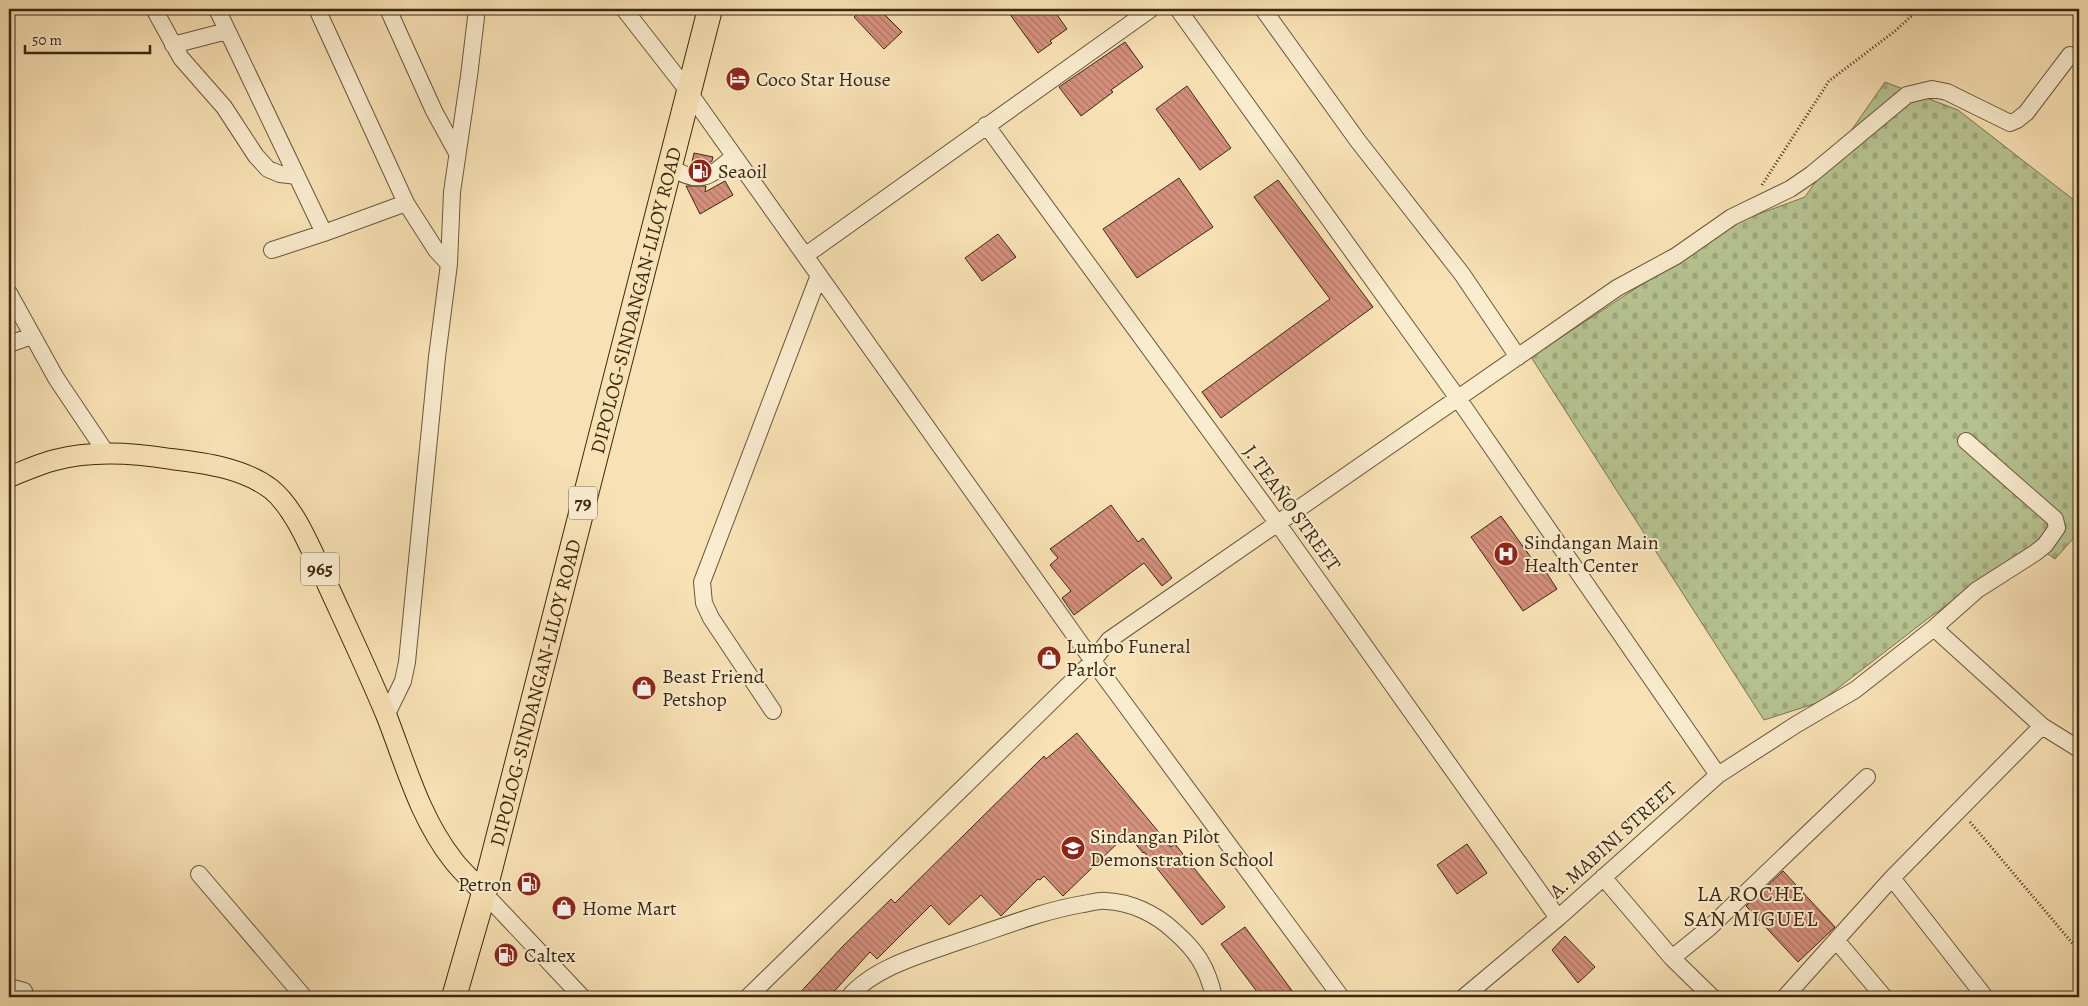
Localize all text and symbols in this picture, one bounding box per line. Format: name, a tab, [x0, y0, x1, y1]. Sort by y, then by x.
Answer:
scale bar	[25, 22, 150, 54]
text: 50 m	[32, 30, 62, 50]
hotel icon: Coco Star House	[725, 66, 751, 92]
place label: Coco Star House	[756, 66, 891, 93]
street label: DIPOLOG-SINDANGAN-LILOY ROAD	[583, 144, 688, 457]
fuel station icon: Seaoil	[687, 158, 713, 184]
place label: Seaoil	[718, 158, 767, 185]
street label: J. TEAÑO STREET	[1237, 439, 1347, 577]
road number: 79	[569, 486, 597, 520]
place label: Sindangan Main Health Center	[1524, 529, 1659, 579]
street label: DIPOLOG-SINDANGAN-LILOY ROAD	[483, 536, 587, 849]
hospital icon: Sindangan Main Health Center	[1493, 541, 1519, 567]
road number: 965	[301, 552, 339, 586]
place label: Lumbo Funeral Parlor	[1066, 633, 1190, 683]
shop icon: Lumbo Funeral Parlor	[1036, 645, 1062, 671]
place label: Beast Friend Petshop	[662, 663, 765, 713]
shop icon: Beast Friend Petshop	[631, 675, 657, 701]
street label: A. MABINI STREET	[1543, 775, 1683, 905]
place label: Sindangan Pilot Demonstration School	[1090, 823, 1273, 873]
school or university icon: Sindangan Pilot Demonstration School	[1060, 835, 1086, 861]
place label: Petron	[458, 871, 512, 898]
fuel station icon: Petron	[516, 871, 542, 897]
district label: LA ROCHE SAN MIGUEL	[1683, 879, 1819, 934]
shop icon: Home Mart	[551, 895, 577, 921]
place label: Home Mart	[582, 895, 677, 922]
fuel station icon: Caltex	[493, 942, 519, 968]
place label: Caltex	[524, 942, 576, 969]

